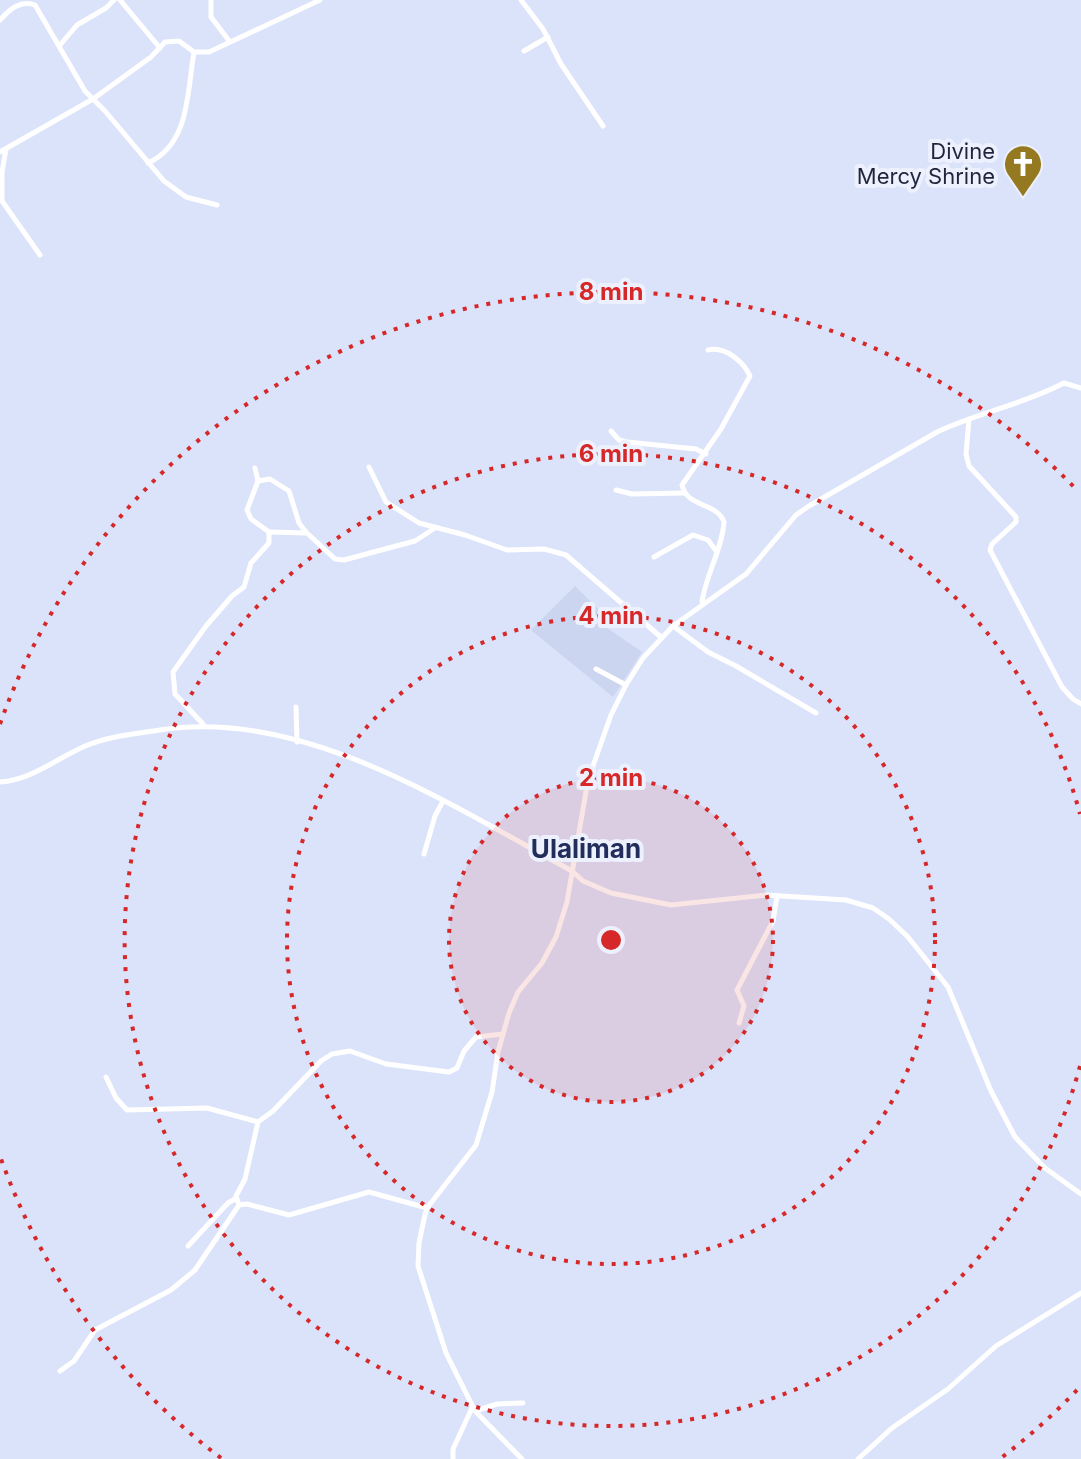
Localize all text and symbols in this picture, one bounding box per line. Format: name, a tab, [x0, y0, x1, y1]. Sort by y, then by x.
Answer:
place label: Divine Mercy Shrine	[857, 138, 995, 189]
church icon: Divine Mercy Shrine	[1002, 143, 1044, 198]
text: 8 min	[579, 277, 643, 306]
text: 6 min	[579, 439, 643, 468]
text: 4 min	[578, 601, 644, 630]
text: 2 min	[579, 763, 643, 792]
district label: Ulaliman	[531, 833, 641, 864]
centre of rings	[597, 926, 625, 954]

